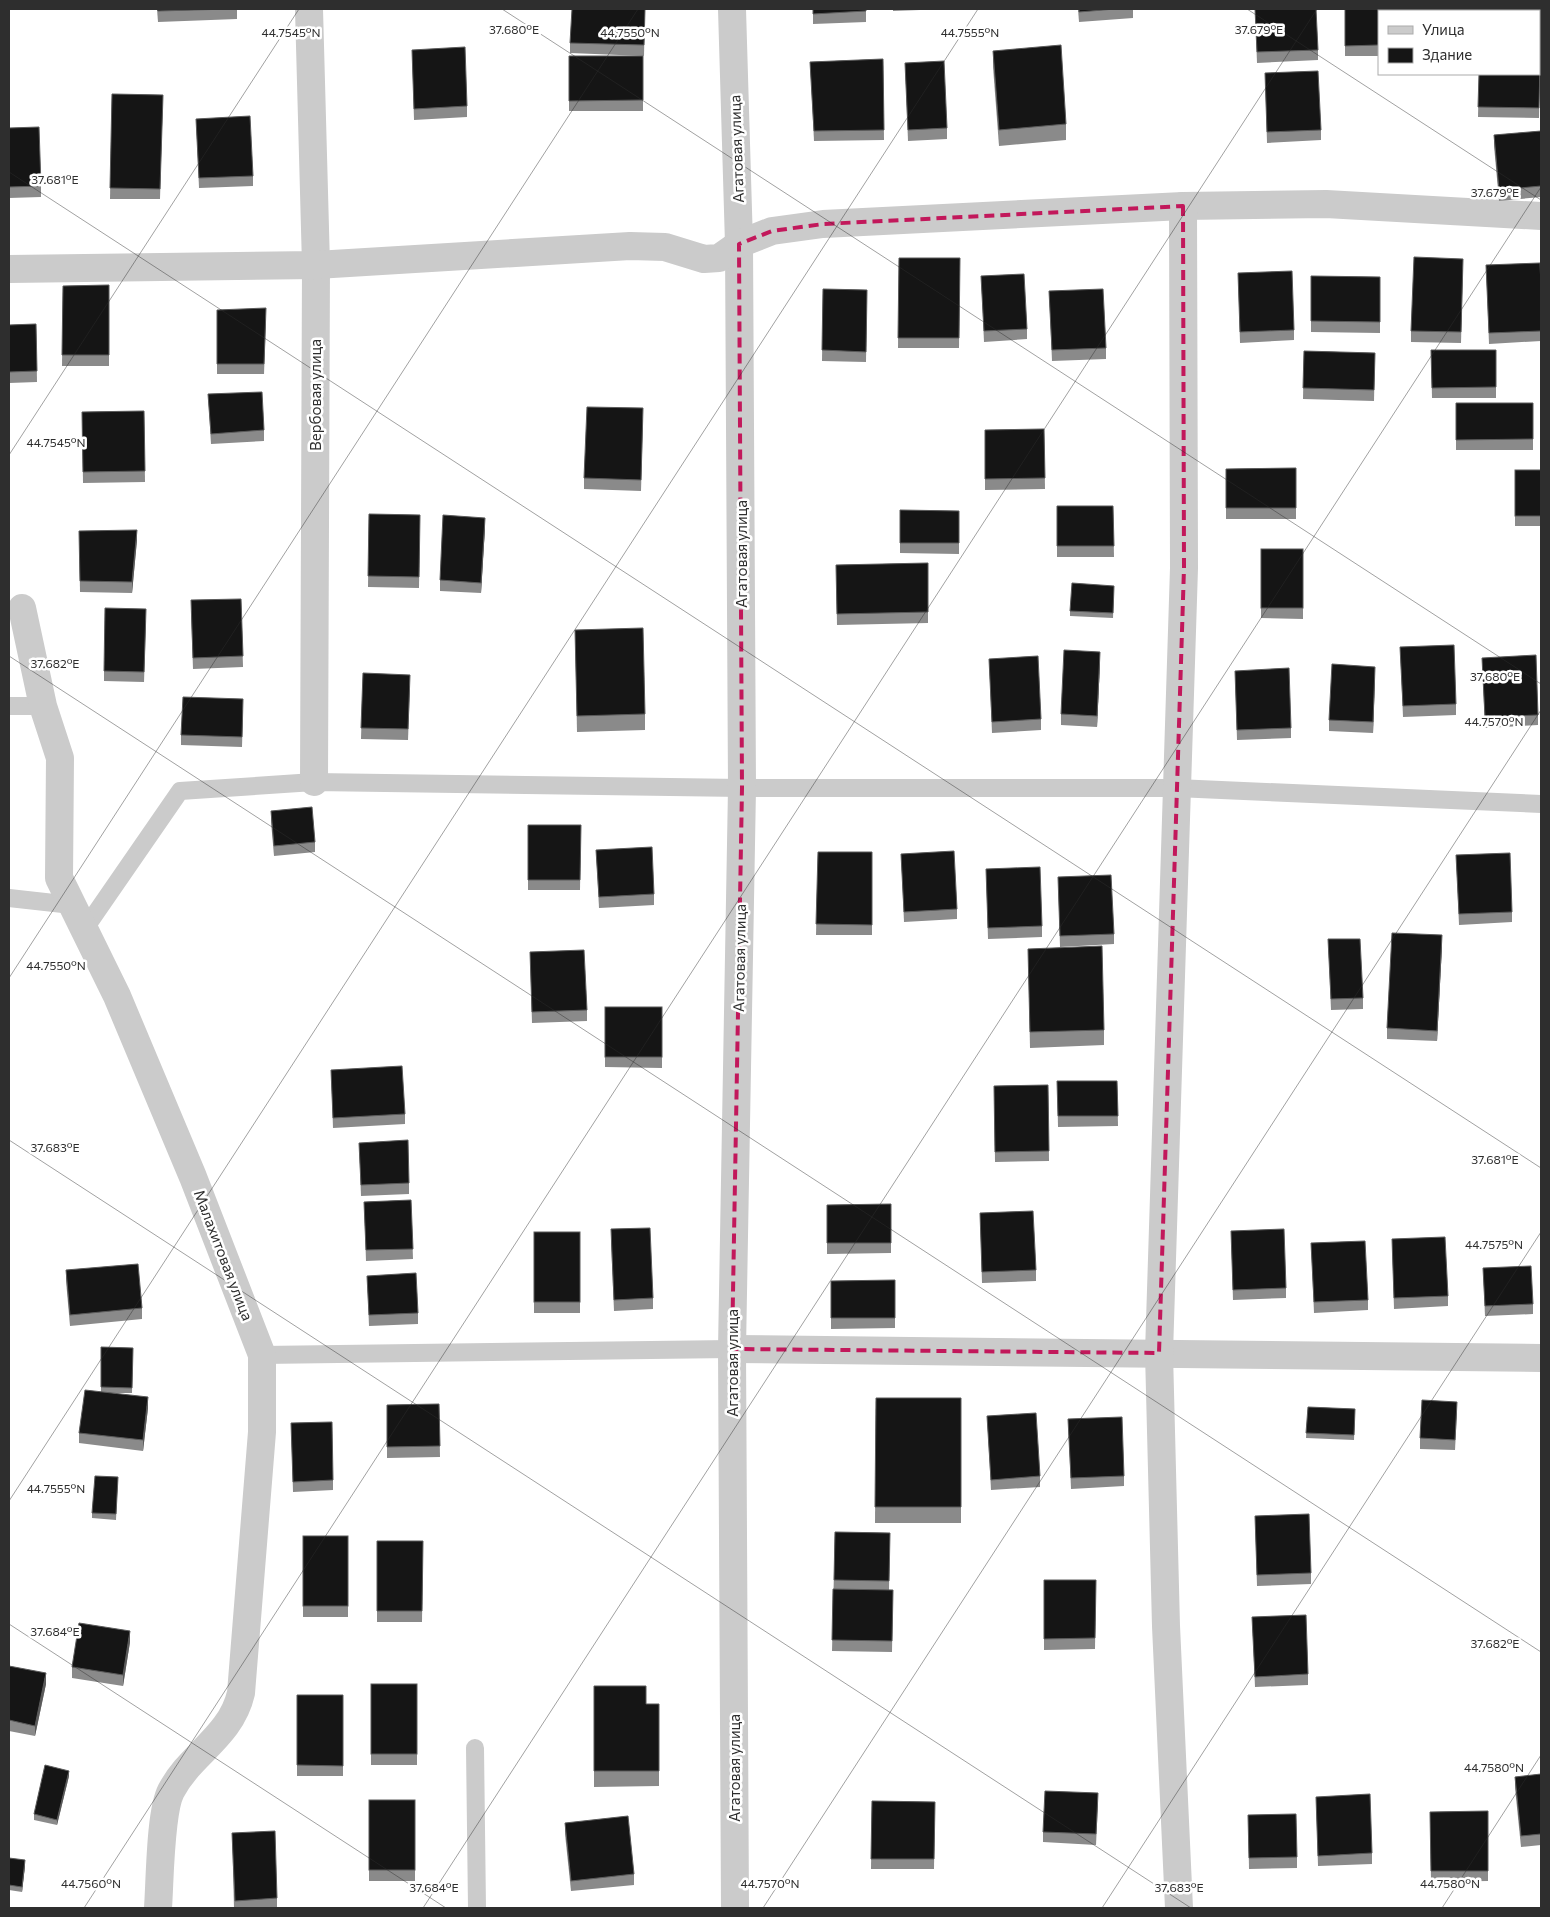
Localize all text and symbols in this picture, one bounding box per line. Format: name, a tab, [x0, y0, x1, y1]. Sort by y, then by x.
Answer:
legend	[1378, 10, 1540, 75]
text: Улица	[1422, 20, 1464, 38]
text: 37.680°E	[489, 22, 539, 36]
text: 37.679°E	[1235, 22, 1283, 36]
text: 44.7545°N	[261, 25, 321, 39]
text: 44.7550°N	[600, 25, 660, 39]
text: 44.7555°N	[941, 25, 999, 39]
text: Здание	[1422, 45, 1472, 63]
street label: Агатовая улица	[725, 95, 747, 203]
text: 37.681°E	[31, 172, 79, 186]
text: 37.679°E	[1471, 185, 1519, 199]
street label: Вербовая улица	[306, 339, 324, 451]
text: 44.7545°N	[26, 435, 86, 449]
street label: Агатовая улица	[732, 500, 750, 608]
text: 37.682°E	[31, 656, 80, 670]
text: 37.680°E	[1470, 669, 1520, 683]
text: 44.7570°N	[1464, 714, 1524, 728]
street label: Агатовая улица	[729, 904, 749, 1012]
text: 44.7550°N	[26, 958, 86, 972]
text: 37.683°E	[30, 1140, 80, 1154]
text: 37.681°E	[1471, 1152, 1519, 1166]
street label: Малахитовая улица	[191, 1187, 257, 1323]
text: 44.7575°N	[1465, 1237, 1523, 1251]
street label: Агатовая улица	[723, 1309, 741, 1417]
text: 44.7555°N	[27, 1481, 85, 1495]
text: 37.684°E	[30, 1624, 80, 1638]
text: 37.682°E	[1471, 1636, 1520, 1650]
street label: Агатовая улица	[725, 1714, 743, 1822]
text: 44.7580°N	[1464, 1760, 1524, 1774]
text: 44.7560°N	[61, 1876, 121, 1890]
text: 44.7570°N	[740, 1876, 800, 1890]
text: 44.7580°N	[1420, 1876, 1480, 1890]
text: 37.684°E	[409, 1880, 459, 1894]
text: 37.683°E	[1154, 1880, 1204, 1894]

